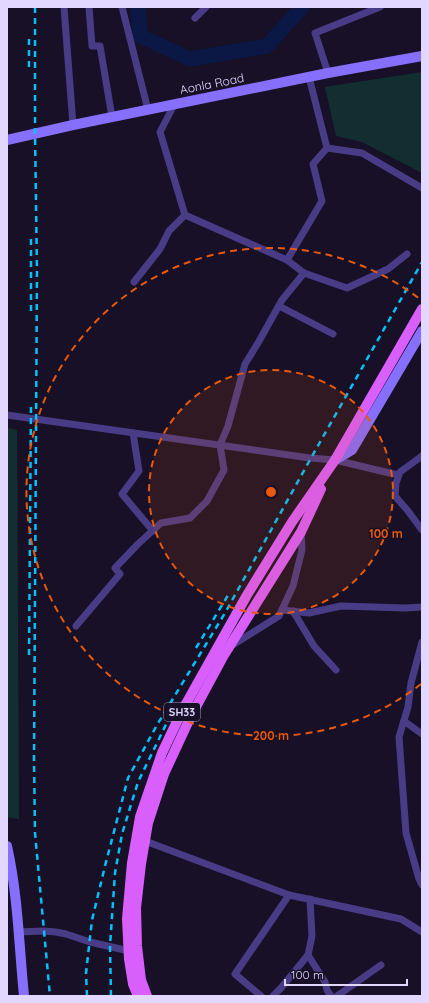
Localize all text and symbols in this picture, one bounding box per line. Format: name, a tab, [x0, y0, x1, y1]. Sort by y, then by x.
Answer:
street label: Aonla Road	[179, 70, 245, 97]
centre of rings	[264, 485, 278, 499]
text: 100 m	[369, 526, 403, 541]
road number: SH33	[164, 703, 200, 721]
text: 200 m	[253, 728, 289, 743]
scale bar	[285, 961, 407, 987]
text: 100 m	[291, 967, 324, 982]

